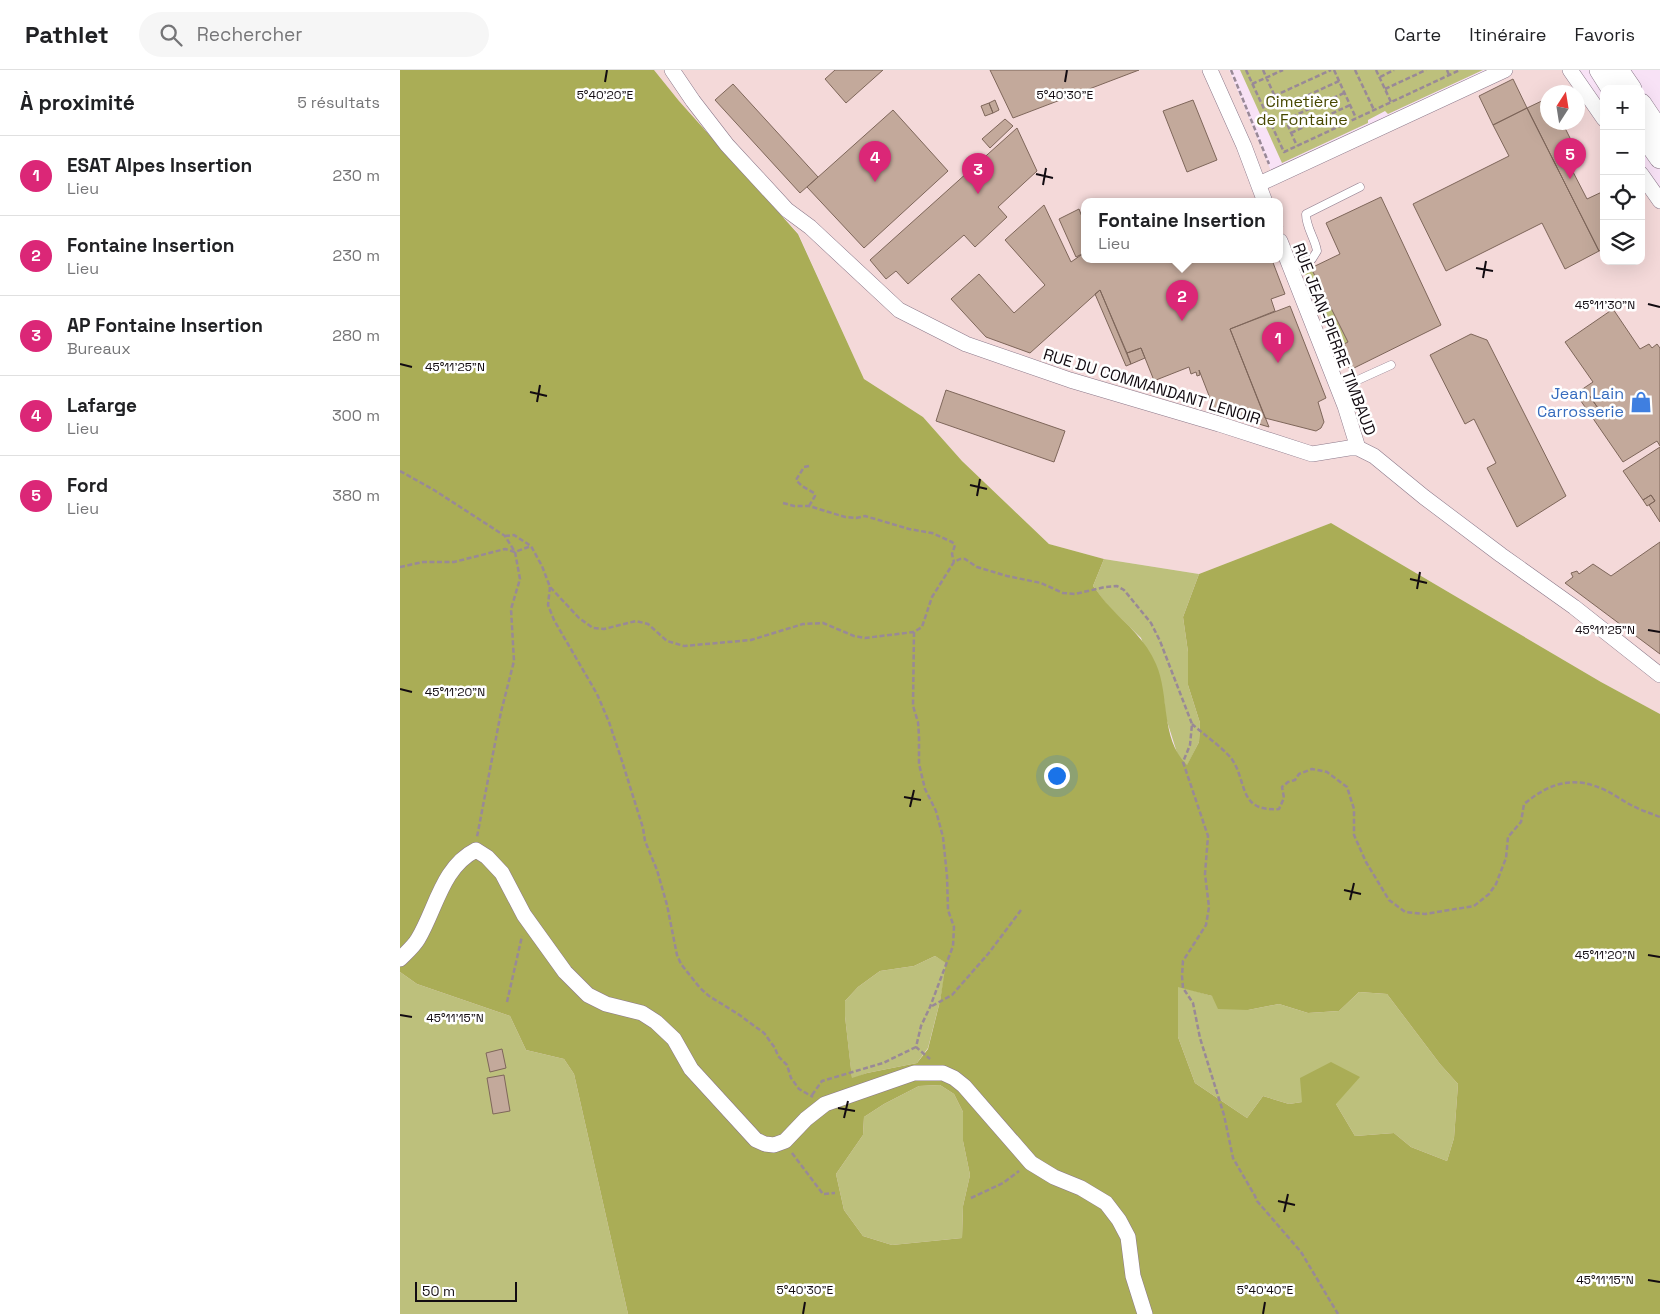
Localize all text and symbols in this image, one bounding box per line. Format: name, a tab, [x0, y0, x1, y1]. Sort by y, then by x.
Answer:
search box	[139, 12, 489, 57]
text: Pathlet	[25, 19, 109, 50]
icon: search	[157, 21, 185, 49]
text: Rechercher	[197, 22, 303, 47]
text: Carte	[1394, 23, 1441, 46]
text: Itinéraire	[1469, 23, 1546, 46]
text: Favoris	[1574, 23, 1635, 46]
north arrow	[1540, 85, 1585, 130]
map controls	[1600, 85, 1645, 265]
button: +	[1600, 85, 1645, 130]
text: 5°40'20"E	[577, 87, 634, 103]
text: 5°40'30"E	[1037, 87, 1094, 103]
text: À proximité	[20, 89, 135, 116]
park label: Cimetière de Fontaine	[1256, 91, 1348, 130]
text: 5 résultats	[297, 92, 380, 113]
button: −	[1600, 130, 1645, 175]
pin: 5	[1554, 138, 1586, 179]
pin: 4	[859, 141, 891, 182]
text: ESAT Alpes Insertion	[67, 153, 252, 178]
pin: 3	[962, 153, 994, 194]
text: 1	[32, 165, 40, 186]
text: 230 m	[333, 165, 380, 186]
button: locate	[1600, 175, 1645, 220]
text: Lieu	[67, 178, 99, 199]
popup	[1081, 198, 1283, 263]
text: Fontaine Insertion	[1098, 208, 1266, 233]
button: layers	[1600, 220, 1645, 265]
text: Fontaine Insertion	[67, 233, 235, 258]
text: Lieu	[1098, 233, 1130, 254]
street label: RUE JEAN-PIERRE TIMBAUD	[1288, 240, 1381, 438]
text: 2	[31, 245, 41, 266]
text: 230 m	[333, 245, 380, 266]
text: Lieu	[67, 258, 99, 279]
pin: 2	[1166, 280, 1198, 321]
text: 45°11'30"N	[1575, 297, 1635, 313]
text: AP Fontaine Insertion	[67, 313, 263, 338]
pin: 1	[1262, 322, 1294, 363]
text: 3	[31, 325, 41, 346]
text: 280 m	[332, 325, 380, 346]
text: Bureaux	[67, 338, 131, 359]
street label: RUE DU COMMANDANT LENOIR	[1041, 343, 1263, 430]
text: 45°11'25"N	[425, 359, 485, 375]
place label: Jean Lain Carrosserie	[1537, 383, 1624, 422]
shop icon: Jean Lain Carrosserie	[1628, 389, 1654, 415]
text: Lafarge	[67, 393, 137, 418]
text: 4	[31, 405, 41, 426]
text: 300 m	[332, 405, 380, 426]
text: Lieu	[67, 418, 99, 439]
text: Ford	[67, 473, 108, 498]
text: 5	[31, 485, 41, 506]
text: 380 m	[332, 485, 380, 506]
text: Lieu	[67, 498, 99, 519]
text: 45°11'25"N	[1575, 622, 1635, 638]
text: 45°11'20"N	[425, 684, 485, 700]
your location	[1044, 763, 1070, 789]
text: 45°11'20"N	[1575, 947, 1635, 963]
text: 45°11'15"N	[426, 1010, 484, 1026]
text: 45°11'15"N	[1576, 1272, 1634, 1288]
scale bar	[415, 1279, 518, 1302]
text: 50 m	[422, 1282, 455, 1300]
text: 5°40'30"E	[777, 1282, 834, 1298]
text: 5°40'40"E	[1237, 1282, 1293, 1298]

